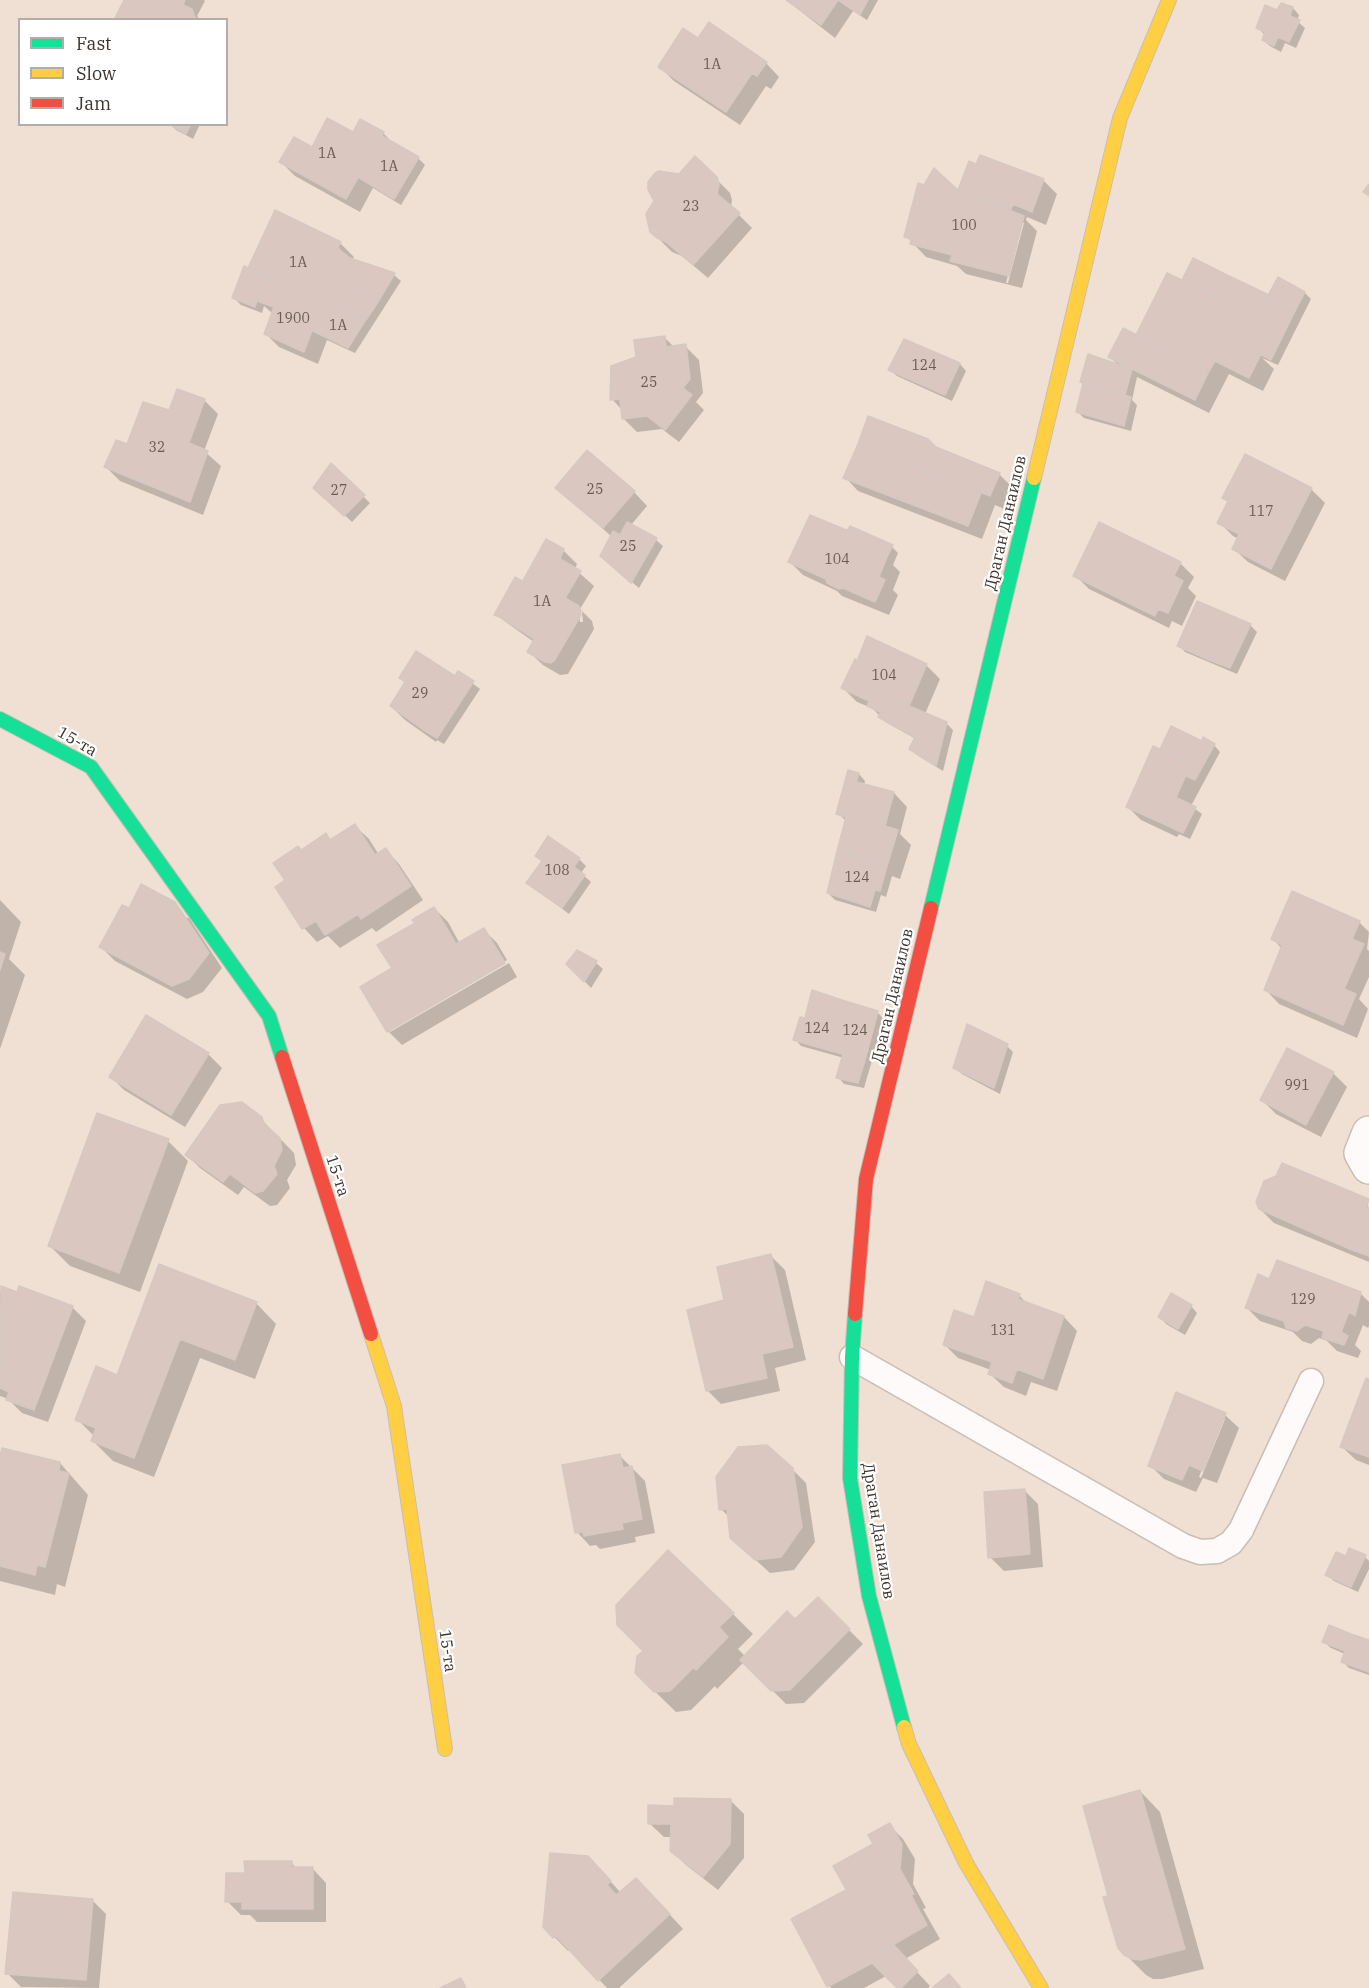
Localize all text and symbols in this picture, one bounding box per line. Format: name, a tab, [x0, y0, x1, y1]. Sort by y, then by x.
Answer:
legend	[18, 18, 228, 126]
text: Fast	[76, 32, 111, 55]
house number: 1А	[703, 57, 721, 73]
text: Slow	[76, 62, 116, 85]
text: Jam	[76, 92, 111, 115]
house number: 1А	[318, 146, 336, 162]
house number: 1А	[380, 159, 398, 175]
house number: 23	[683, 199, 699, 215]
house number: 100	[951, 218, 977, 234]
house number: 1А	[289, 255, 307, 271]
house number: 1900	[276, 311, 310, 327]
house number: 1А	[329, 318, 347, 334]
house number: 124	[911, 358, 937, 374]
house number: 25	[641, 375, 657, 391]
house number: 32	[149, 440, 165, 456]
street label: Драган Данаилов	[981, 454, 1031, 592]
house number: 25	[587, 482, 603, 498]
house number: 27	[331, 483, 347, 499]
house number: 117	[1248, 504, 1274, 520]
house number: 25	[620, 539, 636, 555]
house number: 104	[824, 552, 850, 568]
house number: 1А	[533, 594, 551, 610]
house number: 104	[871, 668, 897, 684]
house number: 29	[412, 686, 428, 702]
street label: 15-та	[54, 723, 100, 761]
house number: 108	[544, 863, 570, 879]
house number: 124	[844, 870, 870, 886]
street label: Драган Данаилов	[868, 927, 918, 1065]
house number: 124	[804, 1021, 830, 1037]
house number: 124	[842, 1023, 868, 1039]
house number: 991	[1284, 1078, 1310, 1094]
street label: 15-та	[321, 1153, 353, 1199]
house number: 129	[1290, 1292, 1316, 1308]
house number: 131	[990, 1323, 1016, 1339]
street label: Драган Данаилов	[858, 1462, 898, 1600]
street label: 15-та	[435, 1629, 459, 1673]

